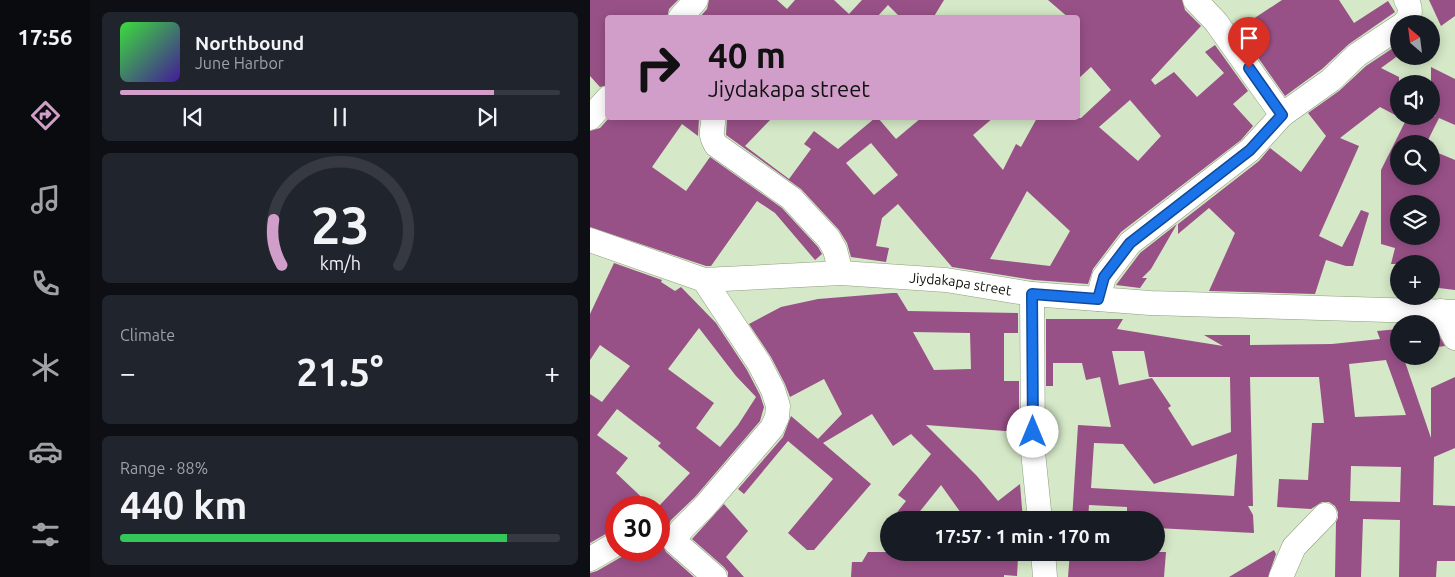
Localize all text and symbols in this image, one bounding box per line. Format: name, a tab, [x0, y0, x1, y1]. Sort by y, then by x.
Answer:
north arrow	[1390, 15, 1440, 65]
map controls	[1390, 15, 1440, 365]
pin	[1228, 17, 1270, 68]
text: 17:56	[17, 24, 73, 49]
icon: arrive	[1235, 24, 1263, 52]
text: Northbound	[195, 32, 304, 54]
icon: right	[625, 35, 690, 100]
text: 40 m	[708, 35, 786, 75]
text: June Harbor	[195, 54, 284, 72]
button: sound	[1390, 75, 1440, 125]
text: Jiydakapa street	[708, 76, 870, 101]
icon: directions	[28, 98, 63, 133]
icon: previous	[179, 103, 207, 131]
icon: pause	[326, 103, 354, 131]
icon: next	[473, 103, 501, 131]
button: search	[1390, 135, 1440, 185]
icon: music	[28, 182, 63, 217]
button: layers	[1390, 195, 1440, 245]
text: 23	[311, 196, 369, 254]
text: km/h	[319, 253, 361, 273]
button: +	[1390, 255, 1440, 305]
icon: phone	[28, 266, 63, 301]
street label: Jiydakapa street	[909, 270, 1013, 299]
button: −	[1390, 315, 1440, 365]
text: Climate	[120, 326, 175, 344]
icon: climate	[28, 350, 63, 385]
text: 21.5°	[296, 351, 384, 393]
text: −	[120, 357, 136, 388]
text: +	[544, 357, 560, 388]
position arrow	[1006, 405, 1058, 457]
icon: car	[28, 434, 63, 469]
text: Range · 88%	[120, 459, 208, 477]
text: 440 km	[120, 484, 247, 526]
speed limit sign: 30	[605, 496, 670, 561]
icon: filters	[28, 517, 63, 552]
text: 17:57 · 1 min · 170 m	[935, 525, 1110, 547]

